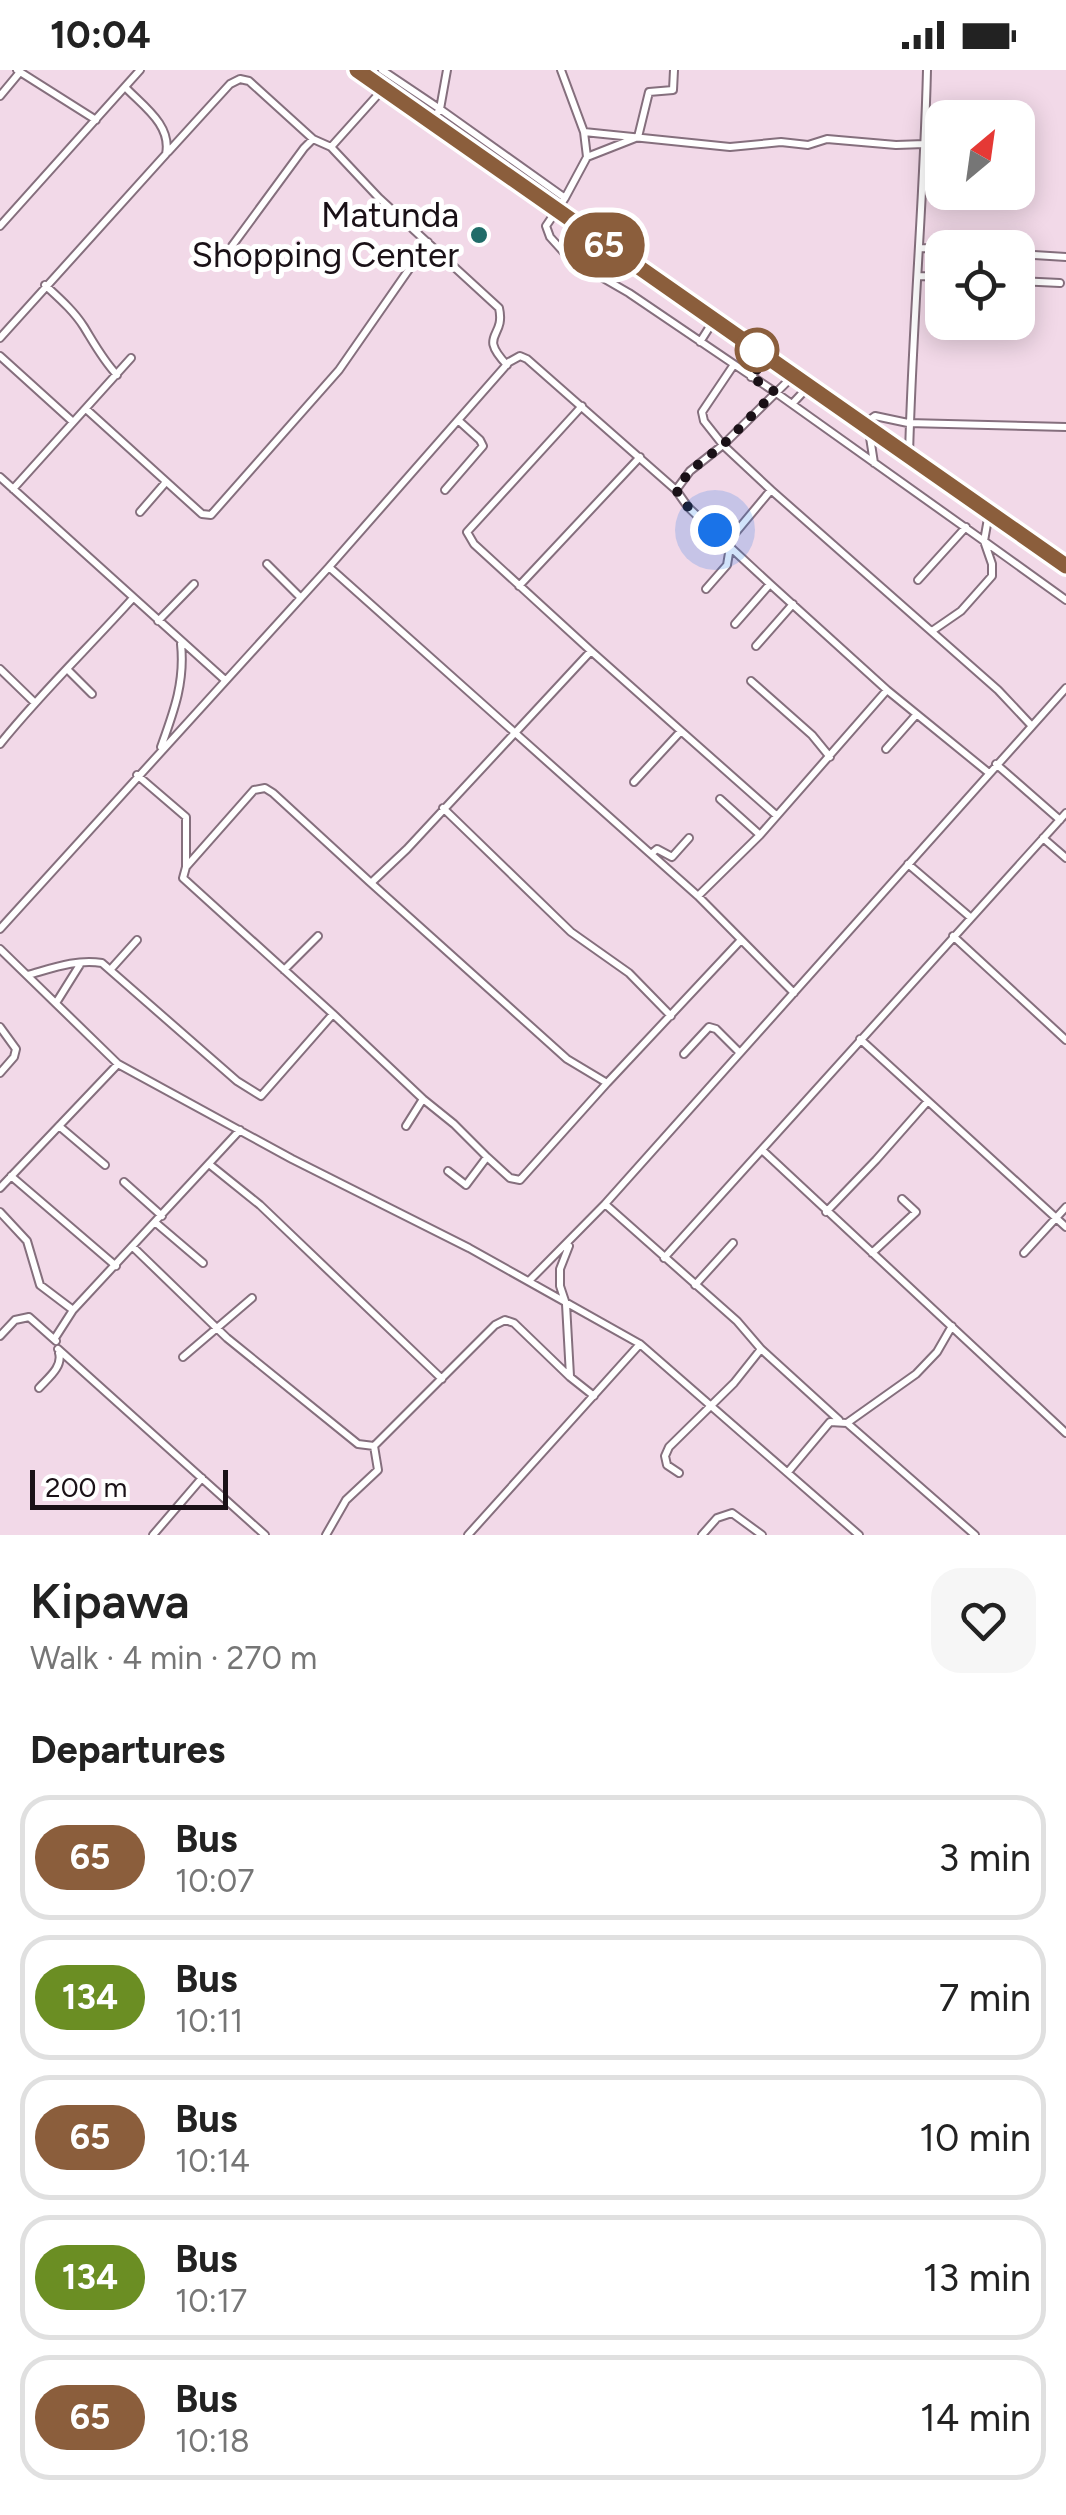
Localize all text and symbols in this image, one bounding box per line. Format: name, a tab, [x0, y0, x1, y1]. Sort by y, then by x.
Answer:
text: 10:04	[50, 12, 151, 58]
north arrow	[925, 100, 1035, 210]
map controls	[925, 100, 1035, 340]
place label: Matunda Shopping Center	[192, 194, 459, 276]
line badge: 65	[559, 212, 649, 278]
marker: Matunda Shopping Center	[468, 224, 490, 246]
text: 65	[584, 224, 624, 266]
button: locate	[925, 230, 1035, 340]
unlabelled marker	[736, 329, 778, 371]
your location	[690, 505, 740, 555]
scale bar	[30, 1465, 228, 1510]
text: 200 m	[45, 1470, 127, 1504]
button: heart	[931, 1568, 1036, 1673]
text: Kipawa	[30, 1572, 190, 1630]
text: Walk · 4 min · 270 m	[30, 1639, 317, 1677]
text: Departures	[30, 1727, 225, 1773]
text: Bus	[175, 1816, 238, 1862]
text: 3 min	[939, 1835, 1031, 1881]
text: 65	[70, 1836, 110, 1878]
text: 10:07	[175, 1862, 255, 1900]
text: Bus	[175, 1956, 238, 2002]
text: 7 min	[939, 1975, 1031, 2021]
text: 134	[62, 1976, 118, 2018]
text: 10:11	[175, 2002, 243, 2040]
text: Bus	[175, 2096, 238, 2142]
text: 10 min	[919, 2115, 1031, 2161]
text: 65	[70, 2116, 110, 2158]
text: 10:14	[175, 2142, 250, 2180]
text: Bus	[175, 2236, 238, 2282]
text: 13 min	[923, 2255, 1031, 2301]
text: 134	[62, 2256, 118, 2298]
text: 10:17	[175, 2282, 247, 2320]
text: Bus	[175, 2376, 238, 2422]
text: 14 min	[920, 2395, 1031, 2441]
text: 65	[70, 2396, 110, 2438]
text: 10:18	[175, 2422, 250, 2460]

